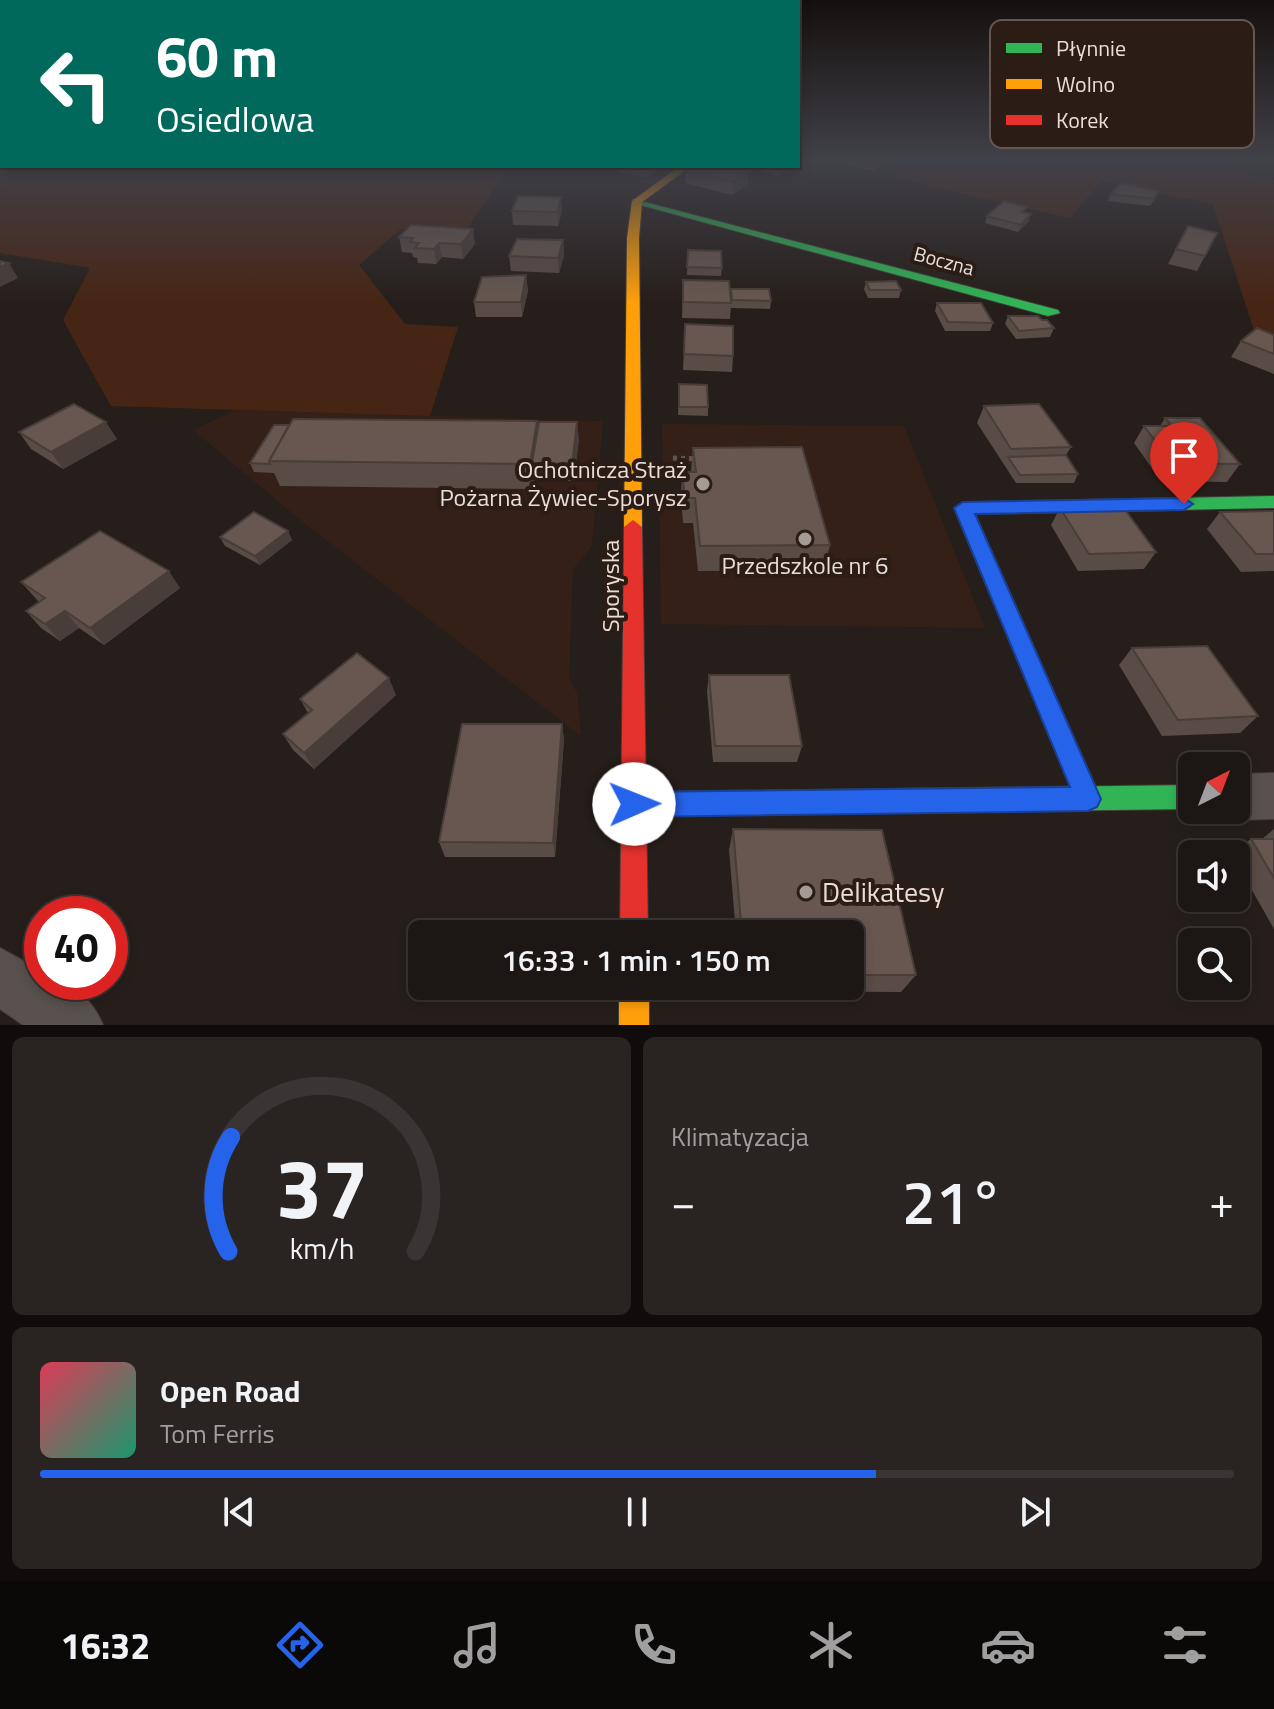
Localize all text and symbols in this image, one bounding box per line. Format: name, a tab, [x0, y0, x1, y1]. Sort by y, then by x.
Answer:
text: 60 m	[156, 14, 278, 99]
legend	[990, 20, 1254, 148]
text: Płynnie	[1056, 31, 1126, 65]
icon: left	[24, 32, 128, 136]
text: Wolno	[1056, 67, 1115, 101]
text: Osiedlowa	[156, 91, 314, 146]
text: Korek	[1056, 103, 1109, 137]
street label: Boczna	[910, 238, 978, 283]
pin	[1150, 422, 1218, 504]
icon: arrive	[1162, 434, 1206, 478]
place label: Ochotnicza Straż Pożarna Żywiec-Sporysz	[439, 451, 687, 515]
marker: Ochotnicza Straż Pożarna Żywiec-Sporysz	[694, 475, 712, 493]
marker: Przedszkole nr 6	[796, 530, 814, 548]
street label: Sporyska	[592, 540, 628, 632]
place label: Przedszkole nr 6	[722, 547, 889, 583]
north arrow	[1178, 752, 1250, 824]
map controls	[1178, 752, 1250, 1000]
position arrow	[592, 762, 676, 846]
button: sound	[1178, 840, 1250, 912]
place label: Delikatesy	[822, 870, 944, 913]
marker: Delikatesy	[797, 883, 815, 901]
speed limit sign: 40	[24, 896, 128, 1000]
button: search	[1178, 928, 1250, 1000]
text: 16:33 · 1 min · 150 m	[501, 937, 771, 983]
text: Klimatyzacja	[671, 1117, 809, 1156]
text: 37	[275, 1124, 368, 1250]
text: 21°	[902, 1156, 1003, 1247]
text: −	[671, 1168, 696, 1235]
text: +	[1209, 1168, 1234, 1235]
text: km/h	[289, 1227, 354, 1270]
text: Open Road	[160, 1368, 301, 1414]
text: Tom Ferris	[160, 1414, 275, 1453]
icon: previous	[217, 1490, 261, 1534]
icon: pause	[615, 1490, 659, 1534]
icon: next	[1013, 1490, 1057, 1534]
icon: directions	[272, 1617, 328, 1673]
icon: music	[449, 1617, 505, 1673]
icon: phone	[626, 1617, 682, 1673]
icon: climate	[803, 1617, 859, 1673]
icon: car	[980, 1617, 1036, 1673]
icon: filters	[1157, 1617, 1213, 1673]
text: 16:32	[61, 1618, 150, 1673]

